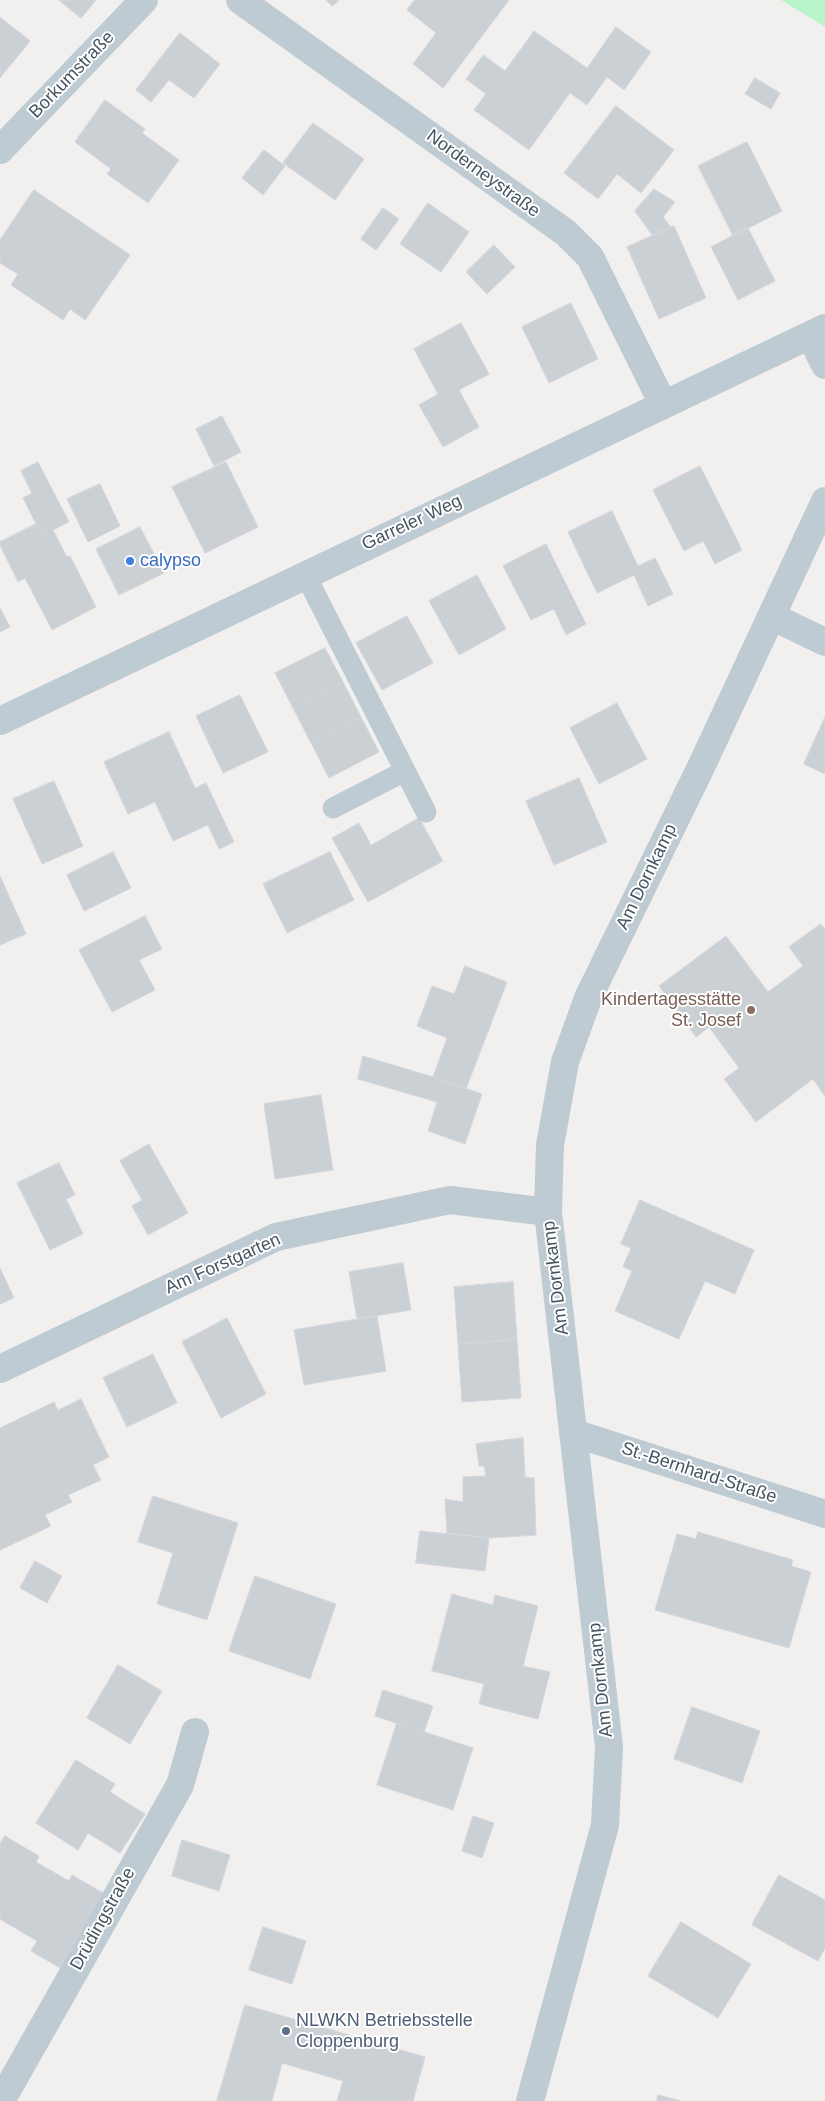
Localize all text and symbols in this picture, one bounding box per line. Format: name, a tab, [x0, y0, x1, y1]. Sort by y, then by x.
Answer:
street label: Borkumstraße	[25, 27, 119, 123]
street label: Norderneystraße	[422, 126, 544, 222]
street label: Garreler Weg	[359, 490, 465, 556]
place label: calypso	[140, 550, 201, 572]
marker: calypso	[124, 555, 136, 567]
street label: Am Dornkamp	[612, 821, 682, 933]
place label: Kindertagesstätte St. Josef	[601, 989, 741, 1032]
marker: Kindertagesstätte St. Josef	[745, 1004, 757, 1016]
street label: Am Dornkamp	[538, 1220, 574, 1336]
street label: Am Forstgarten	[162, 1229, 284, 1299]
street label: St.-Bernhard-Straße	[619, 1438, 779, 1508]
street label: Am Dornkamp	[584, 1622, 618, 1738]
street label: Drüdingstraße	[66, 1864, 140, 1974]
place label: NLWKN Betriebsstelle Cloppenburg	[296, 2010, 473, 2052]
marker: NLWKN Betriebsstelle Cloppenburg	[280, 2025, 292, 2037]

